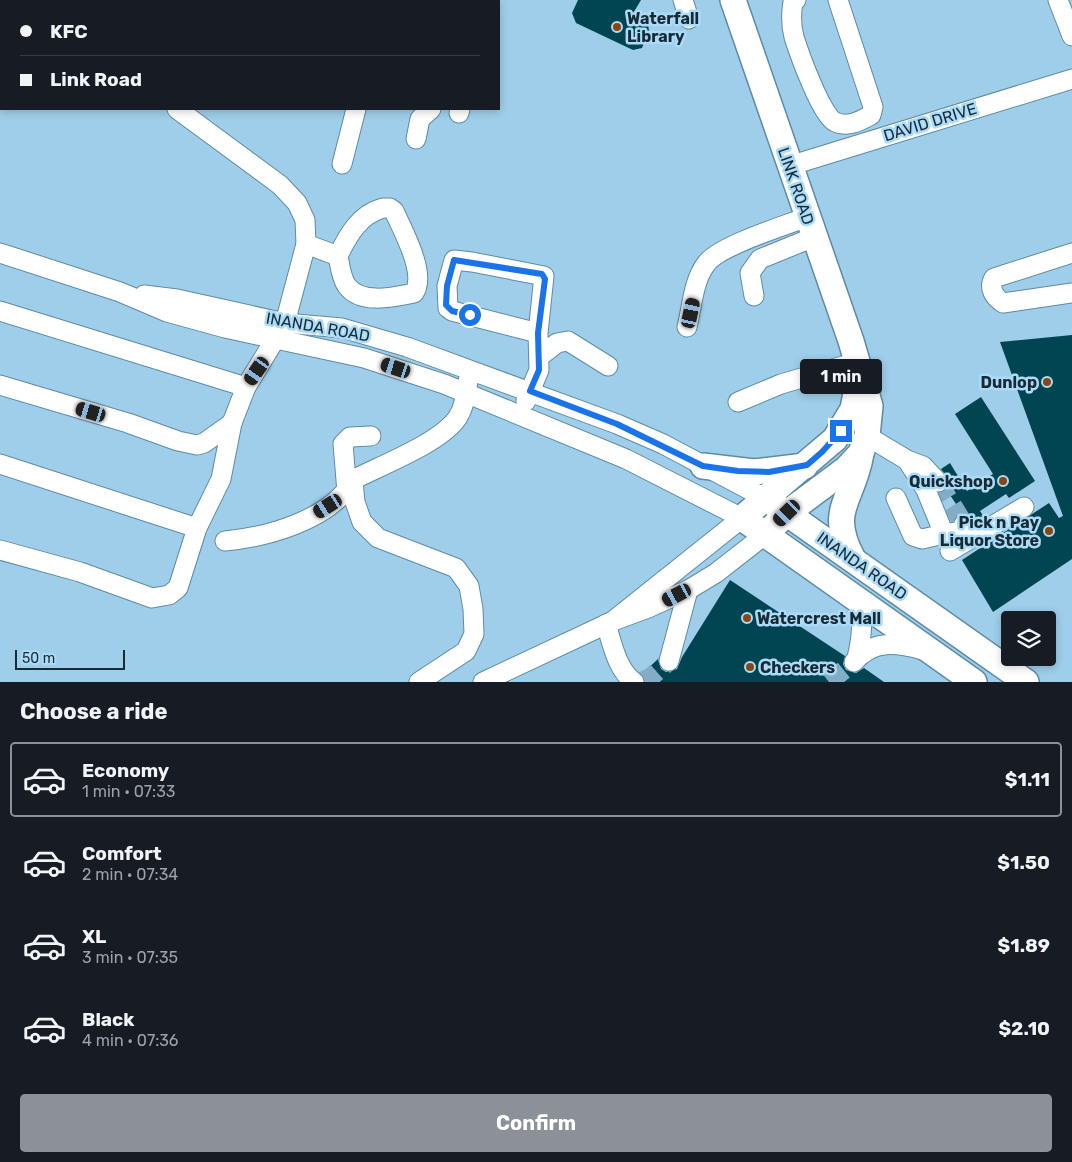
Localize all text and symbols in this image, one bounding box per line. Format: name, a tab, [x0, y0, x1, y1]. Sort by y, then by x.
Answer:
place label: Waterfall Library	[627, 9, 699, 46]
text: KFC	[50, 20, 88, 43]
marker: Waterfall Library	[611, 21, 623, 33]
text: Link Road	[50, 68, 142, 91]
street label: DAVID DRIVE	[881, 99, 979, 145]
street label: LINK ROAD	[774, 145, 818, 227]
car	[680, 297, 701, 329]
route start	[459, 304, 481, 326]
street label: INANDA ROAD	[265, 309, 371, 345]
car	[242, 354, 271, 388]
car	[379, 356, 412, 380]
callout: 1 min	[800, 358, 882, 394]
text: 1 min	[821, 367, 861, 386]
place label: Dunlop	[981, 373, 1037, 392]
marker: Dunlop	[1041, 376, 1053, 388]
car	[74, 400, 107, 424]
route end	[830, 420, 852, 442]
place label: Quickshop	[909, 472, 993, 491]
marker: Quickshop	[997, 475, 1009, 487]
car	[311, 492, 344, 520]
car	[770, 497, 803, 529]
place label: Pick n Pay Liquor Store	[940, 513, 1039, 550]
marker: Pick n Pay Liquor Store	[1043, 525, 1055, 537]
street label: INANDA ROAD	[813, 528, 911, 604]
car	[660, 581, 693, 609]
place label: Watercrest Mall	[757, 609, 881, 628]
map controls	[1001, 611, 1056, 666]
button: layers	[1001, 611, 1056, 666]
marker: Watercrest Mall	[741, 612, 753, 624]
scale bar	[15, 647, 125, 670]
text: 50 m	[22, 650, 55, 667]
place label: Checkers	[760, 658, 835, 677]
marker: Checkers	[744, 661, 756, 673]
text: Choose a ride	[20, 698, 167, 725]
icon: car	[22, 757, 67, 802]
text: Economy	[82, 759, 169, 782]
text: $1.11	[1005, 768, 1050, 791]
text: 1 min · 07:33	[82, 782, 175, 801]
icon: car	[22, 840, 67, 885]
text: Comfort	[82, 842, 162, 865]
text: $1.50	[997, 851, 1050, 874]
text: 2 min · 07:34	[82, 865, 178, 884]
icon: car	[22, 923, 67, 968]
text: XL	[82, 925, 106, 948]
text: $1.89	[998, 934, 1050, 957]
text: 3 min · 07:35	[82, 948, 178, 967]
icon: car	[22, 1006, 67, 1051]
text: Black	[82, 1008, 134, 1031]
text: $2.10	[998, 1017, 1050, 1040]
text: 4 min · 07:36	[82, 1031, 179, 1050]
button: Confirm	[20, 1094, 1052, 1152]

